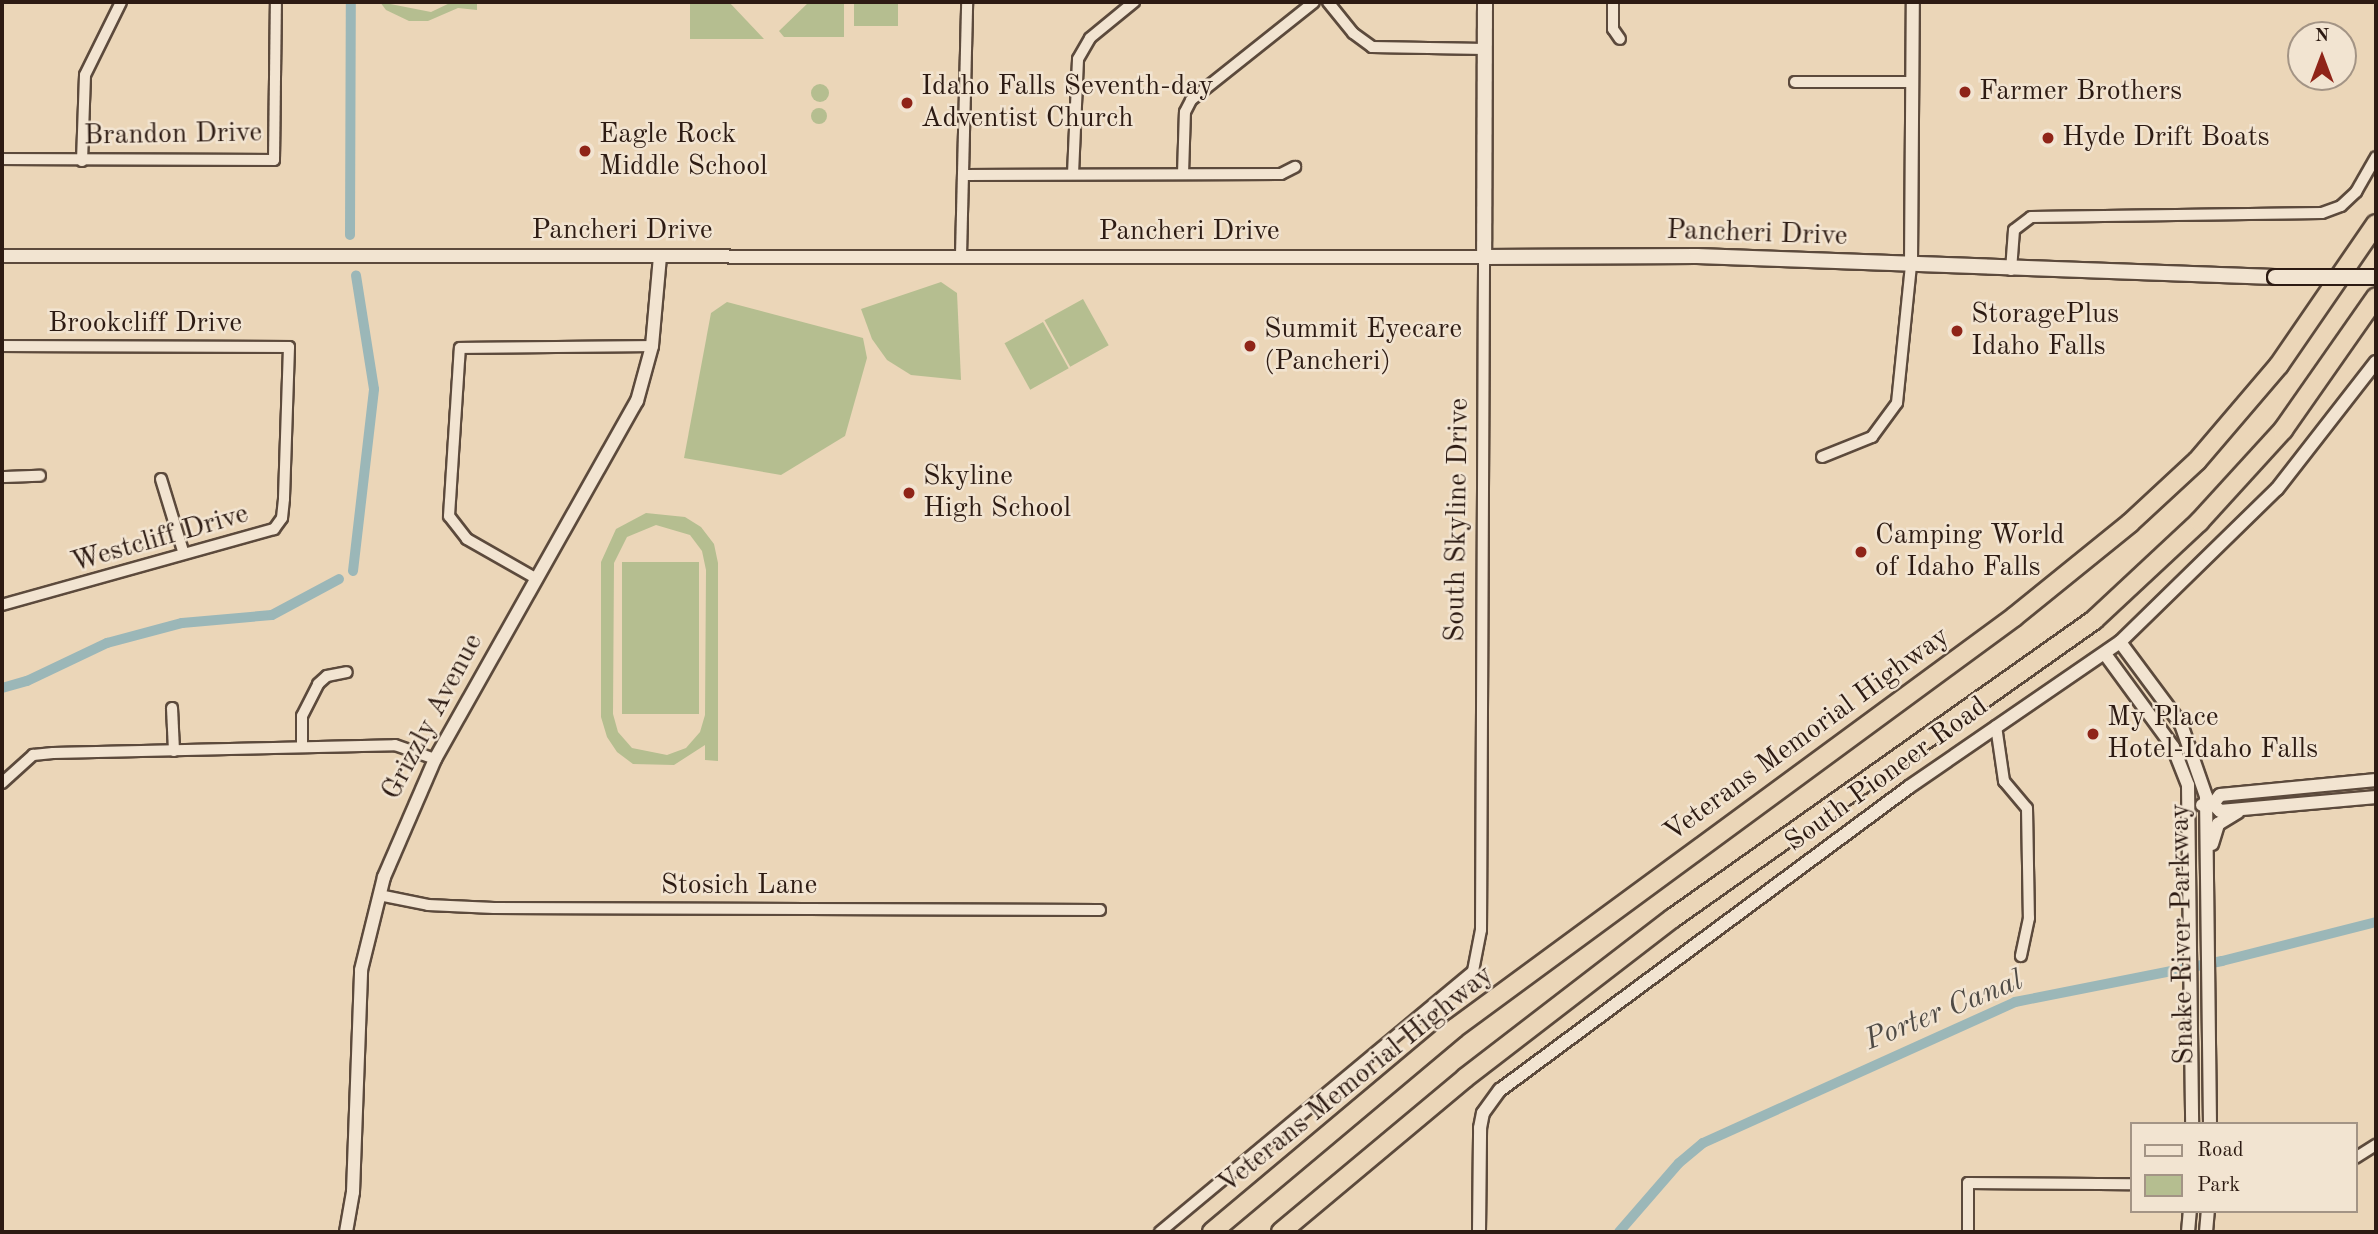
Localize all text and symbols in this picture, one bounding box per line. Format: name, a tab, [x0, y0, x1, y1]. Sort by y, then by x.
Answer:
north arrow	[2287, 21, 2357, 91]
text: N	[2315, 27, 2329, 46]
place label: Idaho Falls Seventh-day Adventist Church	[921, 70, 1213, 136]
place label: Farmer Brothers	[1979, 75, 2182, 109]
marker: Farmer Brothers	[1957, 84, 1973, 100]
marker: Idaho Falls Seventh-day Adventist Church	[899, 95, 915, 111]
street label: Brandon Drive	[83, 117, 263, 153]
place label: Eagle Rock Middle School	[599, 118, 768, 184]
place label: Hyde Drift Boats	[2062, 121, 2270, 155]
marker: Hyde Drift Boats	[2040, 130, 2056, 146]
marker: Eagle Rock Middle School	[577, 143, 593, 159]
street label: Pancheri Drive	[531, 214, 713, 248]
street label: Pancheri Drive	[1666, 214, 1848, 254]
street label: Pancheri Drive	[1098, 215, 1280, 249]
place label: StoragePlus Idaho Falls	[1971, 298, 2119, 364]
street label: Brookcliff Drive	[48, 307, 242, 341]
place label: Summit Eyecare (Pancheri)	[1264, 313, 1462, 379]
marker: StoragePlus Idaho Falls	[1949, 323, 1965, 339]
marker: Summit Eyecare (Pancheri)	[1242, 338, 1258, 354]
street label: South Skyline Drive	[1439, 398, 1477, 642]
place label: Skyline High School	[923, 460, 1071, 526]
marker: Skyline High School	[901, 485, 917, 501]
street label: Westcliff Drive	[67, 498, 253, 580]
place label: Camping World of Idaho Falls	[1875, 519, 2065, 585]
marker: Camping World of Idaho Falls	[1853, 544, 1869, 560]
street label: Veterans Memorial Highway	[1658, 620, 1956, 850]
street label: Grizzly Avenue	[375, 628, 491, 806]
street label: South Pioneer Road	[1779, 690, 1995, 860]
place label: My Place Hotel-Idaho Falls	[2107, 701, 2318, 767]
marker: My Place Hotel-Idaho Falls	[2085, 726, 2101, 742]
street label: Snake River Parkway	[2164, 803, 2202, 1065]
street label: Stosich Lane	[661, 869, 817, 903]
street label: Veterans Memorial Highway	[1211, 958, 1501, 1202]
water label: Porter Canal	[1860, 963, 2028, 1059]
legend	[2130, 1122, 2357, 1213]
text: Road	[2197, 1140, 2244, 1161]
text: Park	[2197, 1175, 2240, 1196]

